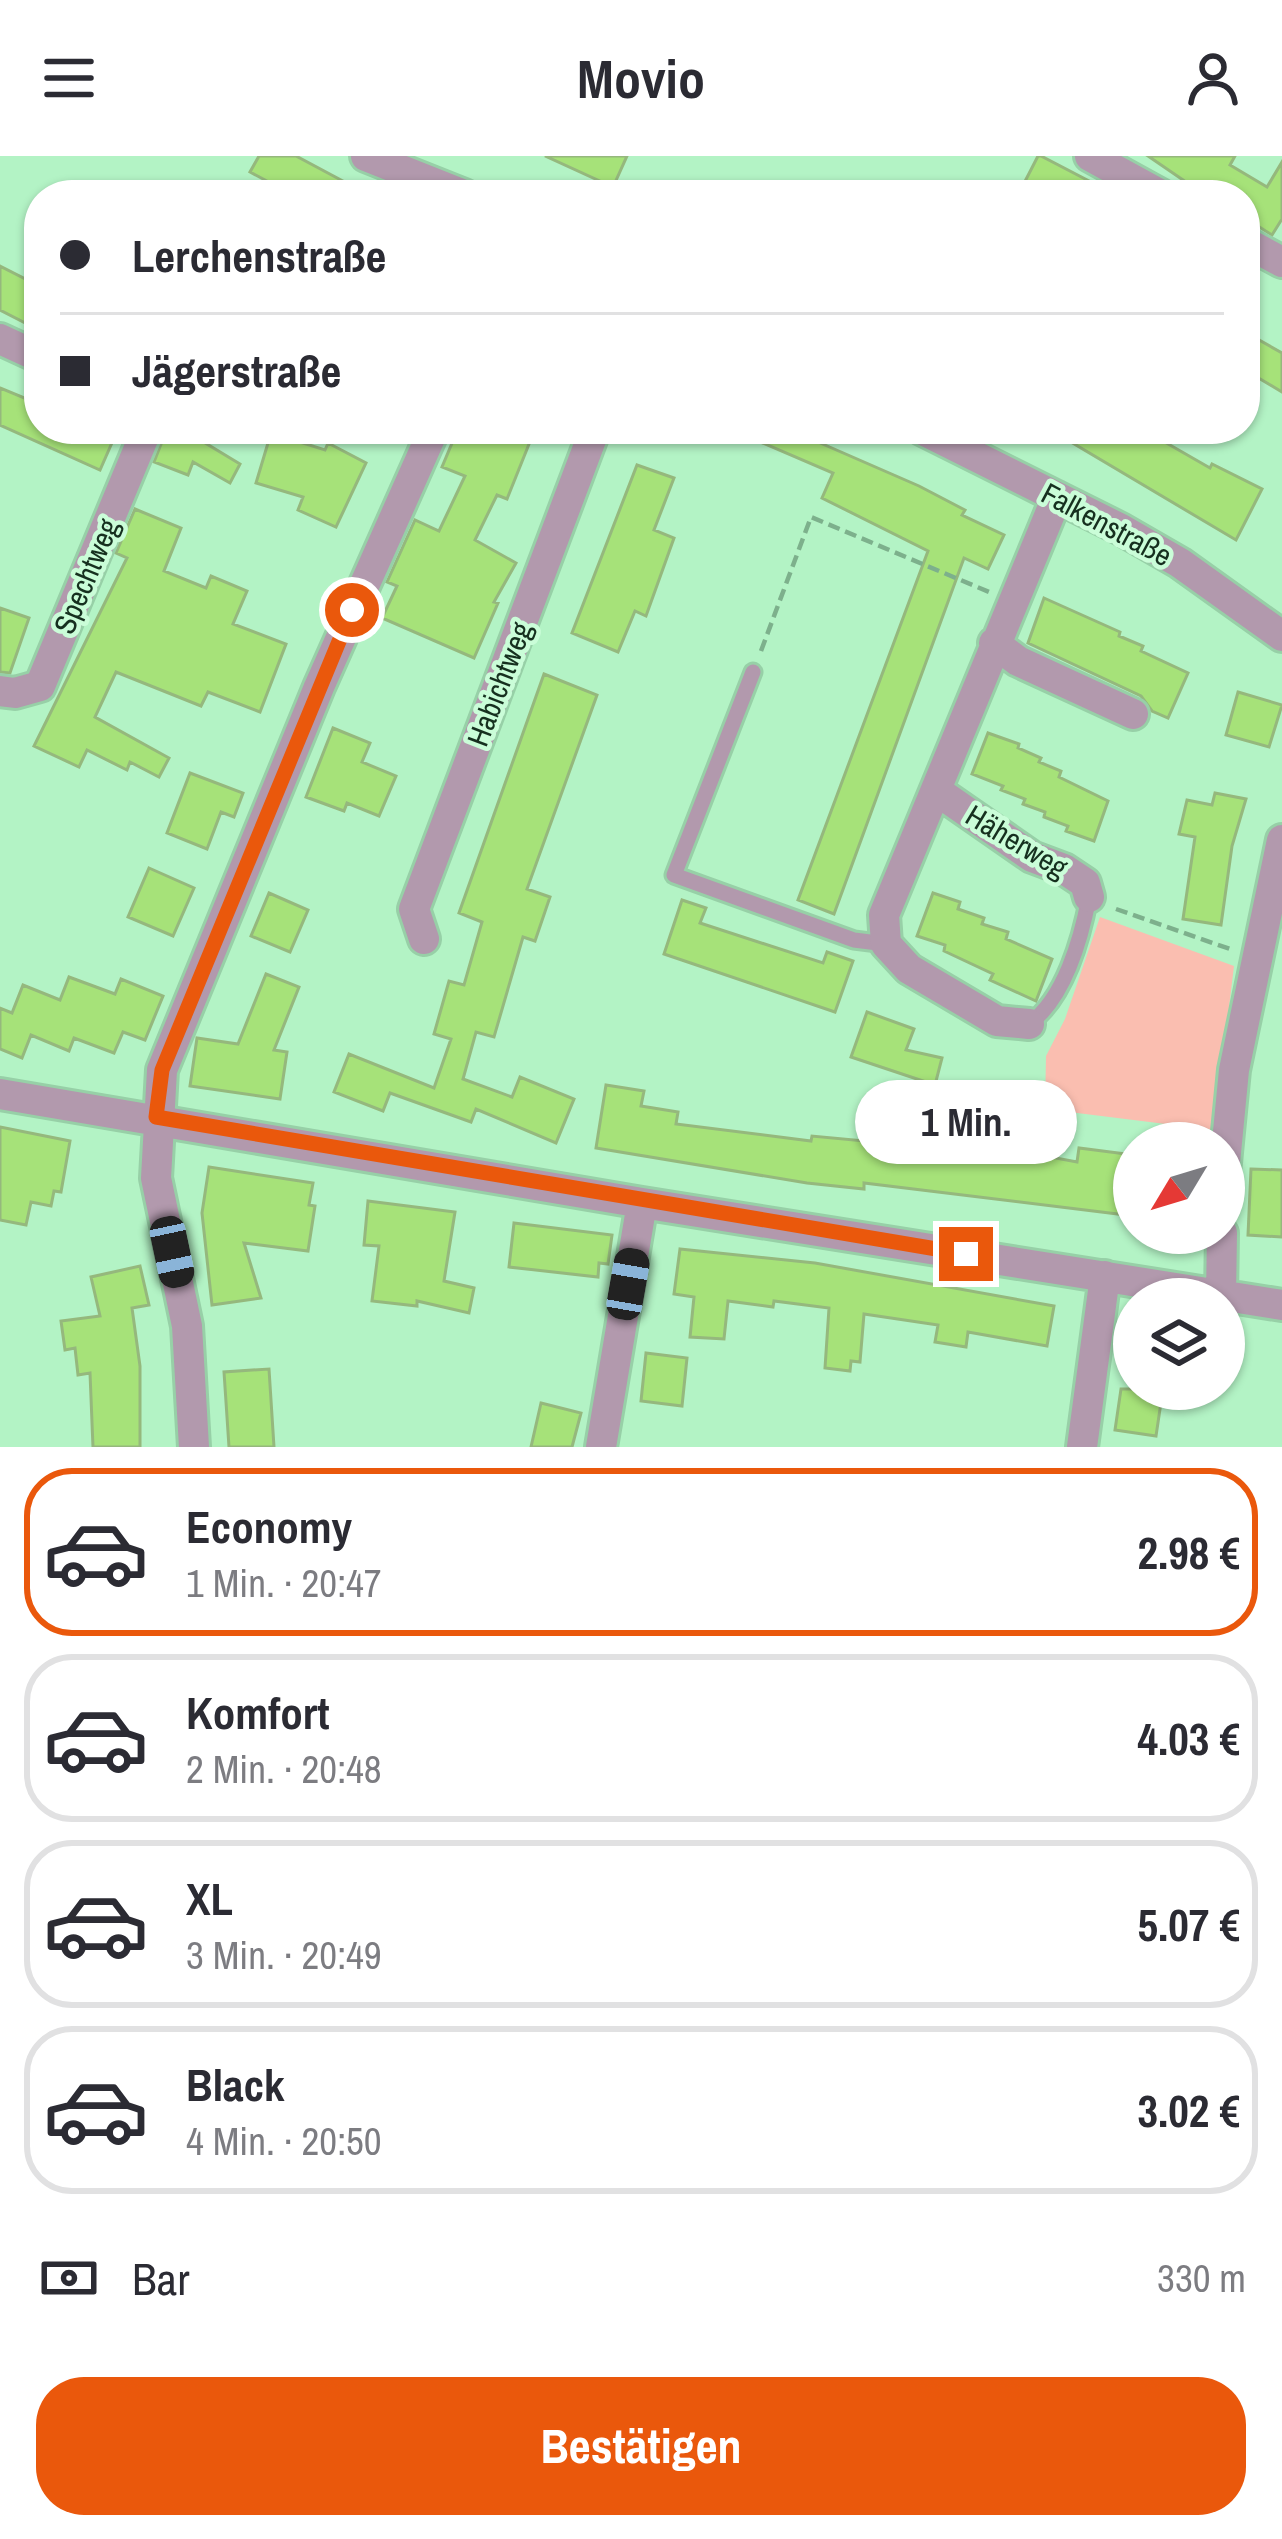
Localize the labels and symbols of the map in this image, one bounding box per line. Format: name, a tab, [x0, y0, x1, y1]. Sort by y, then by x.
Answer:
street label: Falkenstraße	[1035, 473, 1179, 575]
street label: Spechtweg	[44, 512, 128, 640]
route start	[325, 583, 379, 637]
street label: Habichtweg	[457, 616, 541, 752]
street label: Häherweg	[959, 795, 1076, 887]
callout: 1 Min.	[855, 1080, 1077, 1164]
north arrow	[1113, 1122, 1245, 1254]
car	[147, 1213, 197, 1291]
route end	[939, 1227, 993, 1281]
car	[604, 1245, 652, 1323]

